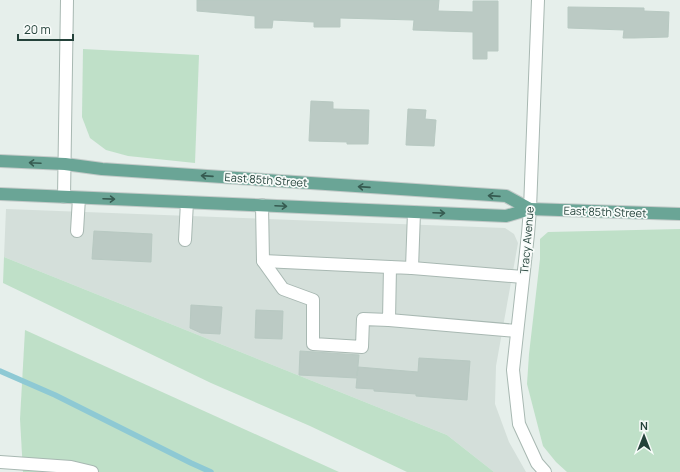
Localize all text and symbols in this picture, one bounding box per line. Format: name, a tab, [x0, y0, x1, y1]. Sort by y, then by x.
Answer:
scale bar	[18, 16, 73, 42]
text: 20 m	[24, 21, 51, 38]
one-way arrow	[29, 159, 42, 166]
street label: East 85th Street	[224, 169, 308, 190]
one-way arrow	[201, 173, 214, 180]
one-way arrow	[358, 183, 371, 190]
one-way arrow	[488, 192, 501, 199]
one-way arrow	[102, 195, 115, 203]
one-way arrow	[274, 203, 287, 210]
street label: East 85th Street	[563, 203, 647, 220]
street label: Tracy Avenue	[516, 205, 537, 274]
one-way arrow	[432, 209, 445, 217]
north arrow	[624, 416, 664, 456]
text: N	[640, 418, 648, 433]

